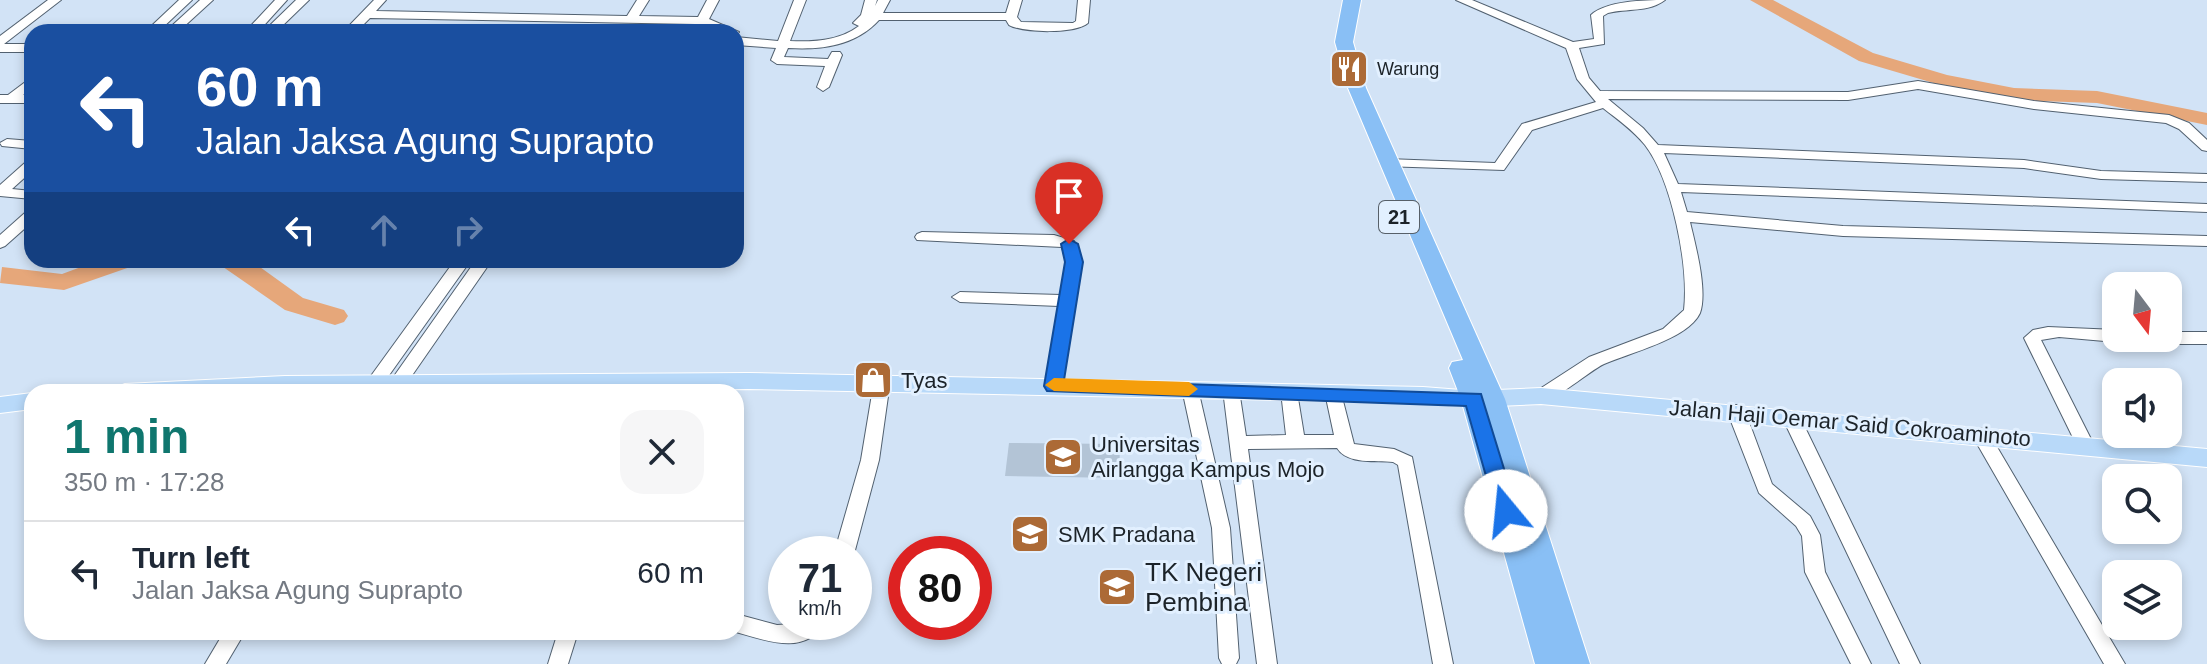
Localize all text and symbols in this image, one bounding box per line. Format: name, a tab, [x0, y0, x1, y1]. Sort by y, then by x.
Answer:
restaurant icon: Warung	[1328, 48, 1370, 90]
text: 60 m	[196, 55, 324, 118]
icon: left	[64, 56, 168, 160]
place label: Warung	[1377, 59, 1439, 79]
text: Jalan Jaksa Agung Suprapto	[196, 121, 654, 162]
pin	[1035, 162, 1103, 244]
icon: arrive	[1047, 174, 1091, 218]
road number: 21	[1379, 201, 1419, 233]
icon: left	[278, 208, 322, 252]
icon: ahead	[362, 208, 406, 252]
icon: right	[446, 208, 490, 252]
north arrow	[2102, 272, 2182, 352]
map controls	[2102, 272, 2182, 640]
shop icon: Tyas	[852, 359, 894, 401]
place label: Tyas	[901, 368, 947, 393]
button: sound	[2102, 368, 2182, 448]
street label: Jalan Haji Oemar Said Cokroaminoto	[1668, 395, 2032, 451]
text: 1 min	[64, 410, 189, 463]
button: close	[620, 410, 704, 494]
place label: Universitas Airlangga Kampus Mojo	[1091, 432, 1325, 482]
school or university icon: Universitas Airlangga Kampus Mojo	[1042, 436, 1084, 478]
button: search	[2102, 464, 2182, 544]
text: 350 m · 17:28	[64, 467, 224, 497]
position arrow	[1464, 469, 1548, 553]
school or university icon: SMK Pradana	[1009, 513, 1051, 555]
place label: SMK Pradana	[1058, 522, 1196, 547]
speed limit sign: 80	[888, 536, 992, 640]
text: Turn left	[132, 541, 250, 574]
icon: left	[64, 551, 108, 595]
text: 60 m	[637, 556, 704, 589]
text: 71	[798, 556, 842, 600]
place label: TK Negeri Pembina	[1145, 557, 1262, 617]
button: layers	[2102, 560, 2182, 640]
school or university icon: TK Negeri Pembina	[1096, 566, 1138, 608]
text: Jalan Jaksa Agung Suprapto	[132, 575, 463, 605]
text: km/h	[798, 597, 842, 619]

